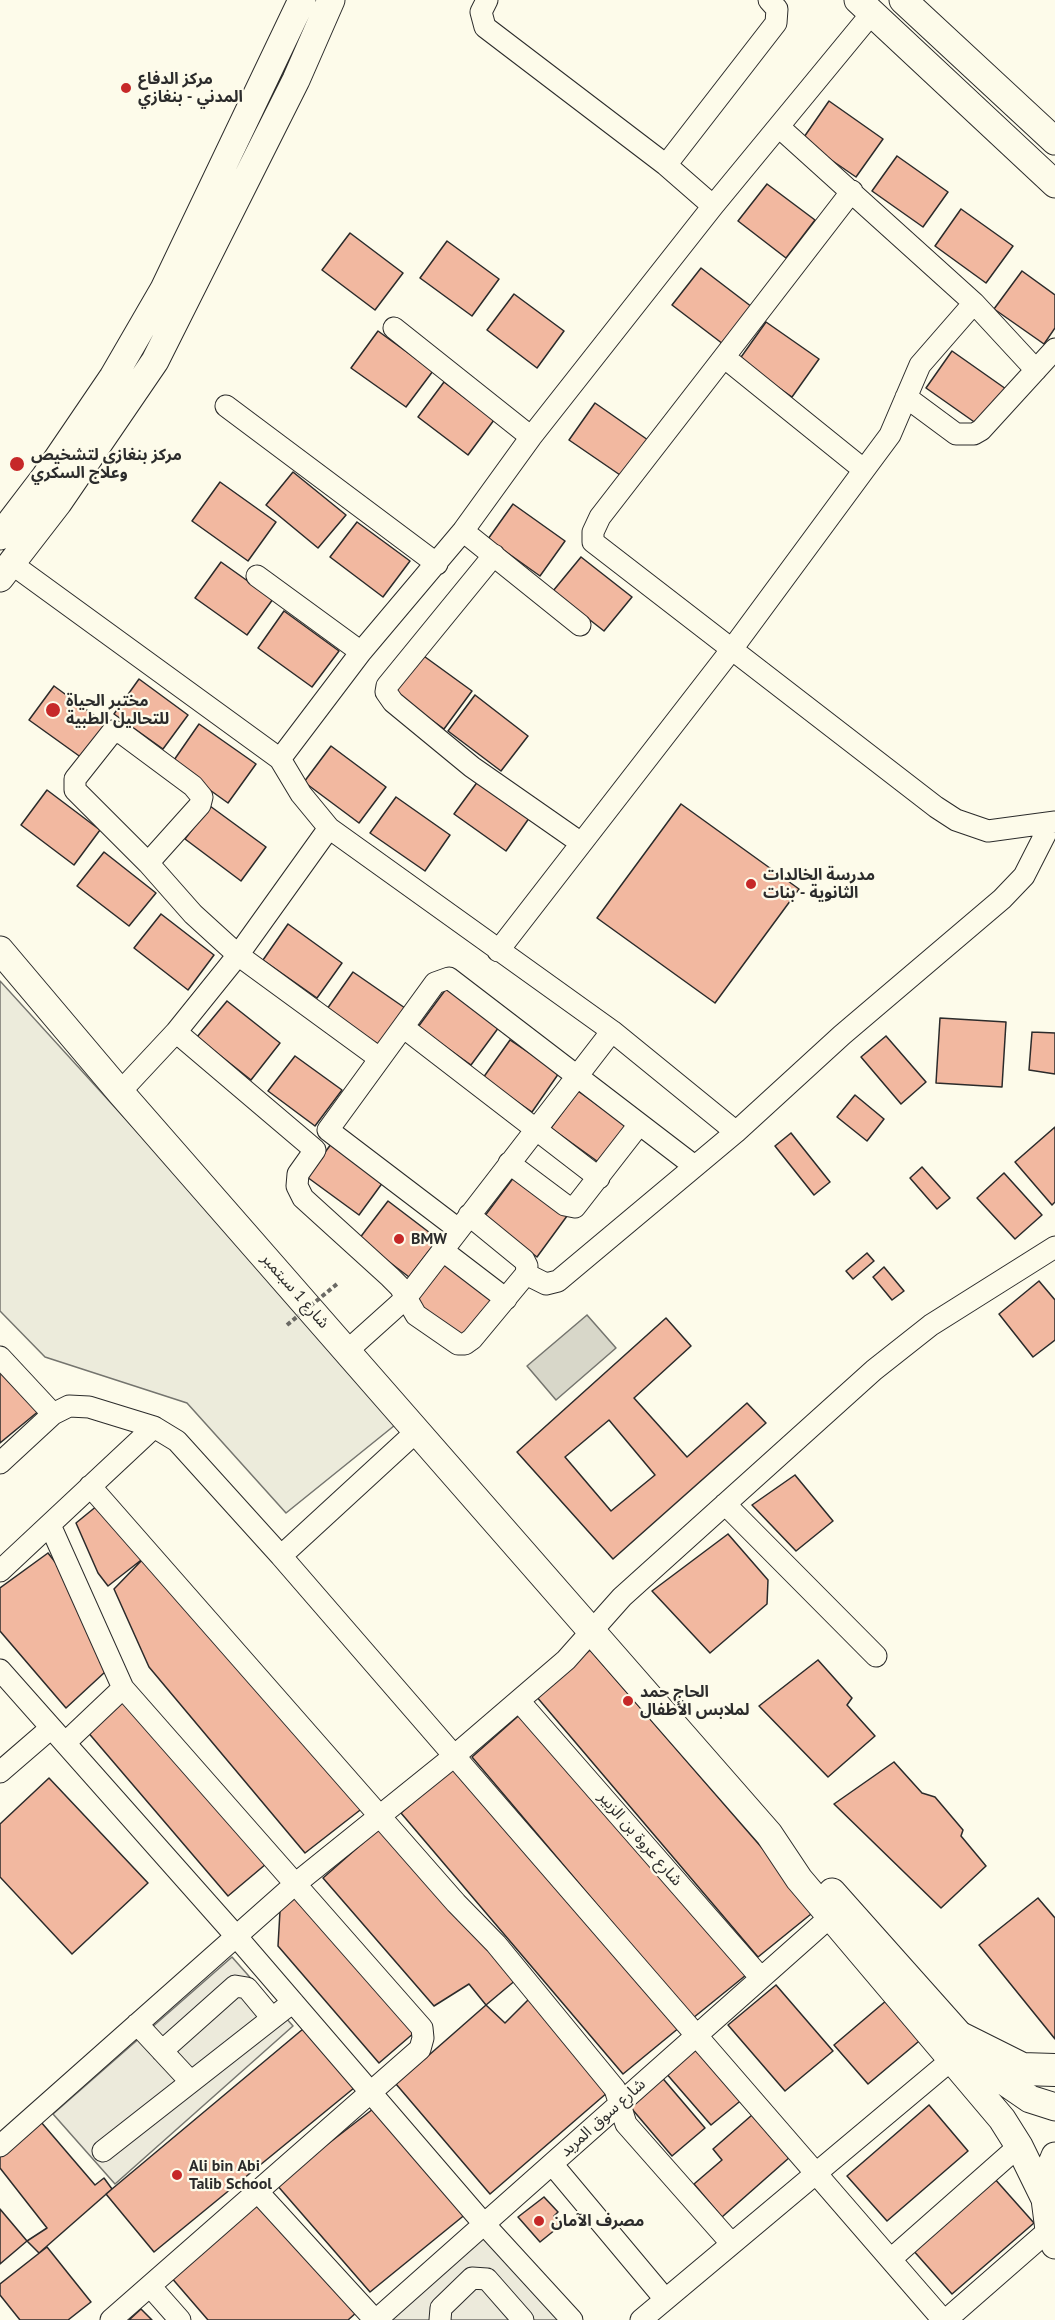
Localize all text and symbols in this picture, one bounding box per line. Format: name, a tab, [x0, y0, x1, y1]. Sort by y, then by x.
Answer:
place label: مركز الدفاع المدني - بنغازي	[138, 69, 243, 107]
marker: مركز الدفاع المدني - بنغازي	[119, 81, 133, 95]
place label: مركز بنغازي لتشخيص وعلاج السكري	[31, 445, 182, 483]
marker: مركز بنغازي لتشخيص وعلاج السكري	[8, 455, 26, 473]
place label: مختبر الحياة للتحاليل الطبية	[66, 691, 169, 729]
marker: مختبر الحياة للتحاليل الطبية	[44, 701, 62, 719]
place label: مدرسة الخالدات الثانوية - بنات	[763, 865, 875, 903]
marker: مدرسة الخالدات الثانوية - بنات	[744, 877, 758, 891]
place label: BMW	[411, 1229, 447, 1249]
marker: BMW	[392, 1232, 406, 1246]
street label: شارع 1 سبتمبر	[257, 1249, 333, 1333]
place label: الحاج حمد لملابس الأطفال	[640, 1682, 749, 1720]
marker: الحاج حمد لملابس الأطفال	[621, 1694, 635, 1708]
street label: شارع عروة بن الزبير	[594, 1788, 686, 1890]
street label: شارع سوق المربد	[556, 2075, 650, 2161]
place label: Ali bin Abi Talib School	[189, 2156, 272, 2194]
marker: Ali bin Abi Talib School	[170, 2168, 184, 2182]
place label: مصرف الآمان	[551, 2211, 644, 2231]
marker: مصرف الآمان	[532, 2214, 546, 2228]

